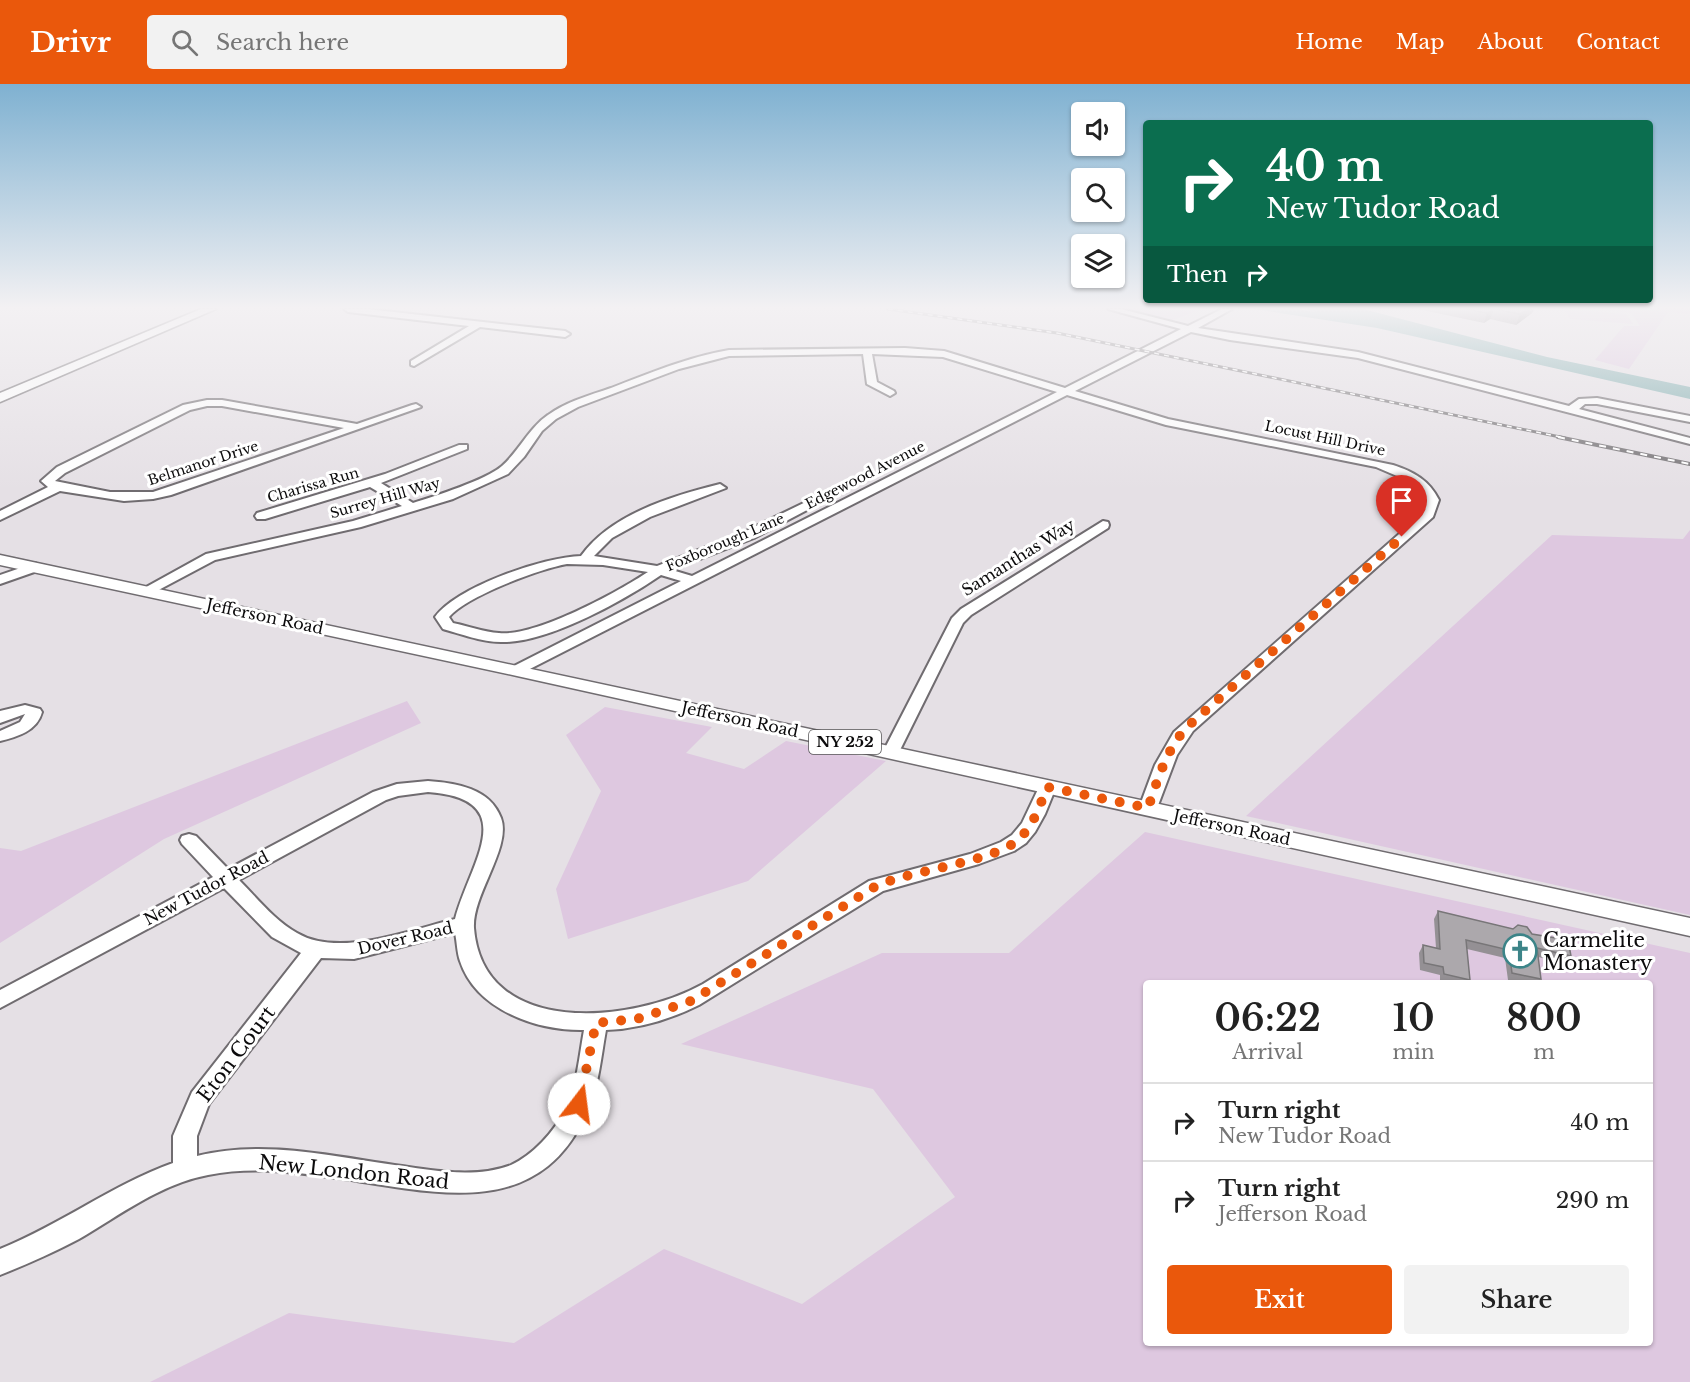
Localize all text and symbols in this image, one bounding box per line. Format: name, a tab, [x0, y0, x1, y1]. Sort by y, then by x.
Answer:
search box	[147, 15, 567, 69]
text: Drivr	[30, 25, 111, 60]
icon: search	[168, 26, 201, 59]
text: Search here	[216, 29, 349, 56]
text: Home	[1296, 29, 1363, 55]
text: Map	[1396, 29, 1444, 55]
text: About	[1477, 29, 1543, 55]
text: Contact	[1576, 29, 1660, 55]
map controls	[1071, 102, 1125, 288]
button: sound	[1071, 102, 1125, 156]
text: 40 m	[1266, 140, 1383, 192]
icon: right	[1167, 144, 1245, 222]
button: search	[1071, 168, 1125, 222]
text: New Tudor Road	[1266, 192, 1500, 225]
button: layers	[1071, 234, 1125, 288]
icon: right	[1240, 258, 1273, 291]
text: Then	[1167, 261, 1228, 288]
street label: Locust Hill Drive	[1263, 416, 1387, 460]
street label: Belmanor Drive	[145, 437, 261, 489]
street label: Edgewood Avenue	[802, 437, 928, 513]
street label: Charissa Run	[265, 463, 361, 507]
street label: Surrey Hill Way	[328, 474, 442, 522]
pin	[1376, 475, 1427, 537]
icon: arrive	[1385, 484, 1418, 517]
street label: Foxborough Lane	[663, 509, 787, 575]
street label: Samanthas Way	[958, 514, 1079, 600]
street label: Jefferson Road	[203, 593, 326, 638]
street label: Jefferson Road	[678, 696, 801, 741]
road number: NY 252	[809, 730, 881, 754]
street label: Jefferson Road	[1170, 804, 1293, 849]
street label: New Tudor Road	[140, 847, 272, 929]
street label: Dover Road	[355, 917, 455, 959]
place label: Carmelite Monastery	[1543, 928, 1653, 975]
church icon: Carmelite Monastery	[1502, 933, 1538, 969]
text: 06:22	[1214, 996, 1321, 1041]
text: 10	[1392, 996, 1435, 1041]
text: 800	[1506, 996, 1582, 1041]
street label: Eton Court	[192, 1001, 280, 1107]
text: Arrival	[1232, 1040, 1303, 1064]
text: min	[1392, 1040, 1435, 1064]
text: m	[1533, 1040, 1555, 1064]
position arrow	[547, 1072, 611, 1136]
text: Turn right	[1218, 1097, 1340, 1124]
icon: right	[1167, 1106, 1200, 1139]
text: 40 m	[1571, 1109, 1629, 1136]
text: New Tudor Road	[1218, 1124, 1391, 1148]
street label: New London Road	[257, 1150, 451, 1194]
text: Turn right	[1218, 1175, 1340, 1202]
icon: right	[1167, 1184, 1200, 1217]
text: 290 m	[1556, 1187, 1629, 1214]
text: Jefferson Road	[1218, 1202, 1367, 1226]
button: Exit	[1167, 1265, 1392, 1334]
button: Share	[1404, 1265, 1629, 1334]

